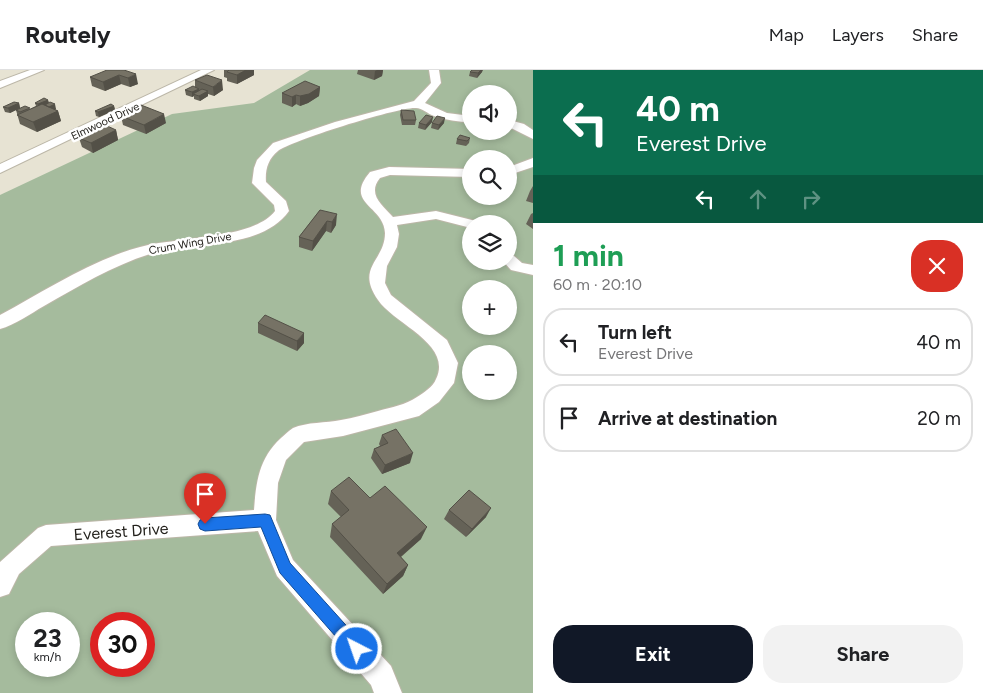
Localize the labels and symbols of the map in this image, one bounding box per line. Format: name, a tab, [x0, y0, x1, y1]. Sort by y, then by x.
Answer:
street label: Elmwood Drive	[69, 100, 142, 143]
street label: Crum Wing Drive	[148, 230, 232, 257]
pin	[184, 473, 226, 524]
street label: Everest Drive	[73, 519, 169, 544]
speed limit sign: 30	[90, 612, 155, 677]
position arrow	[330, 622, 382, 674]

